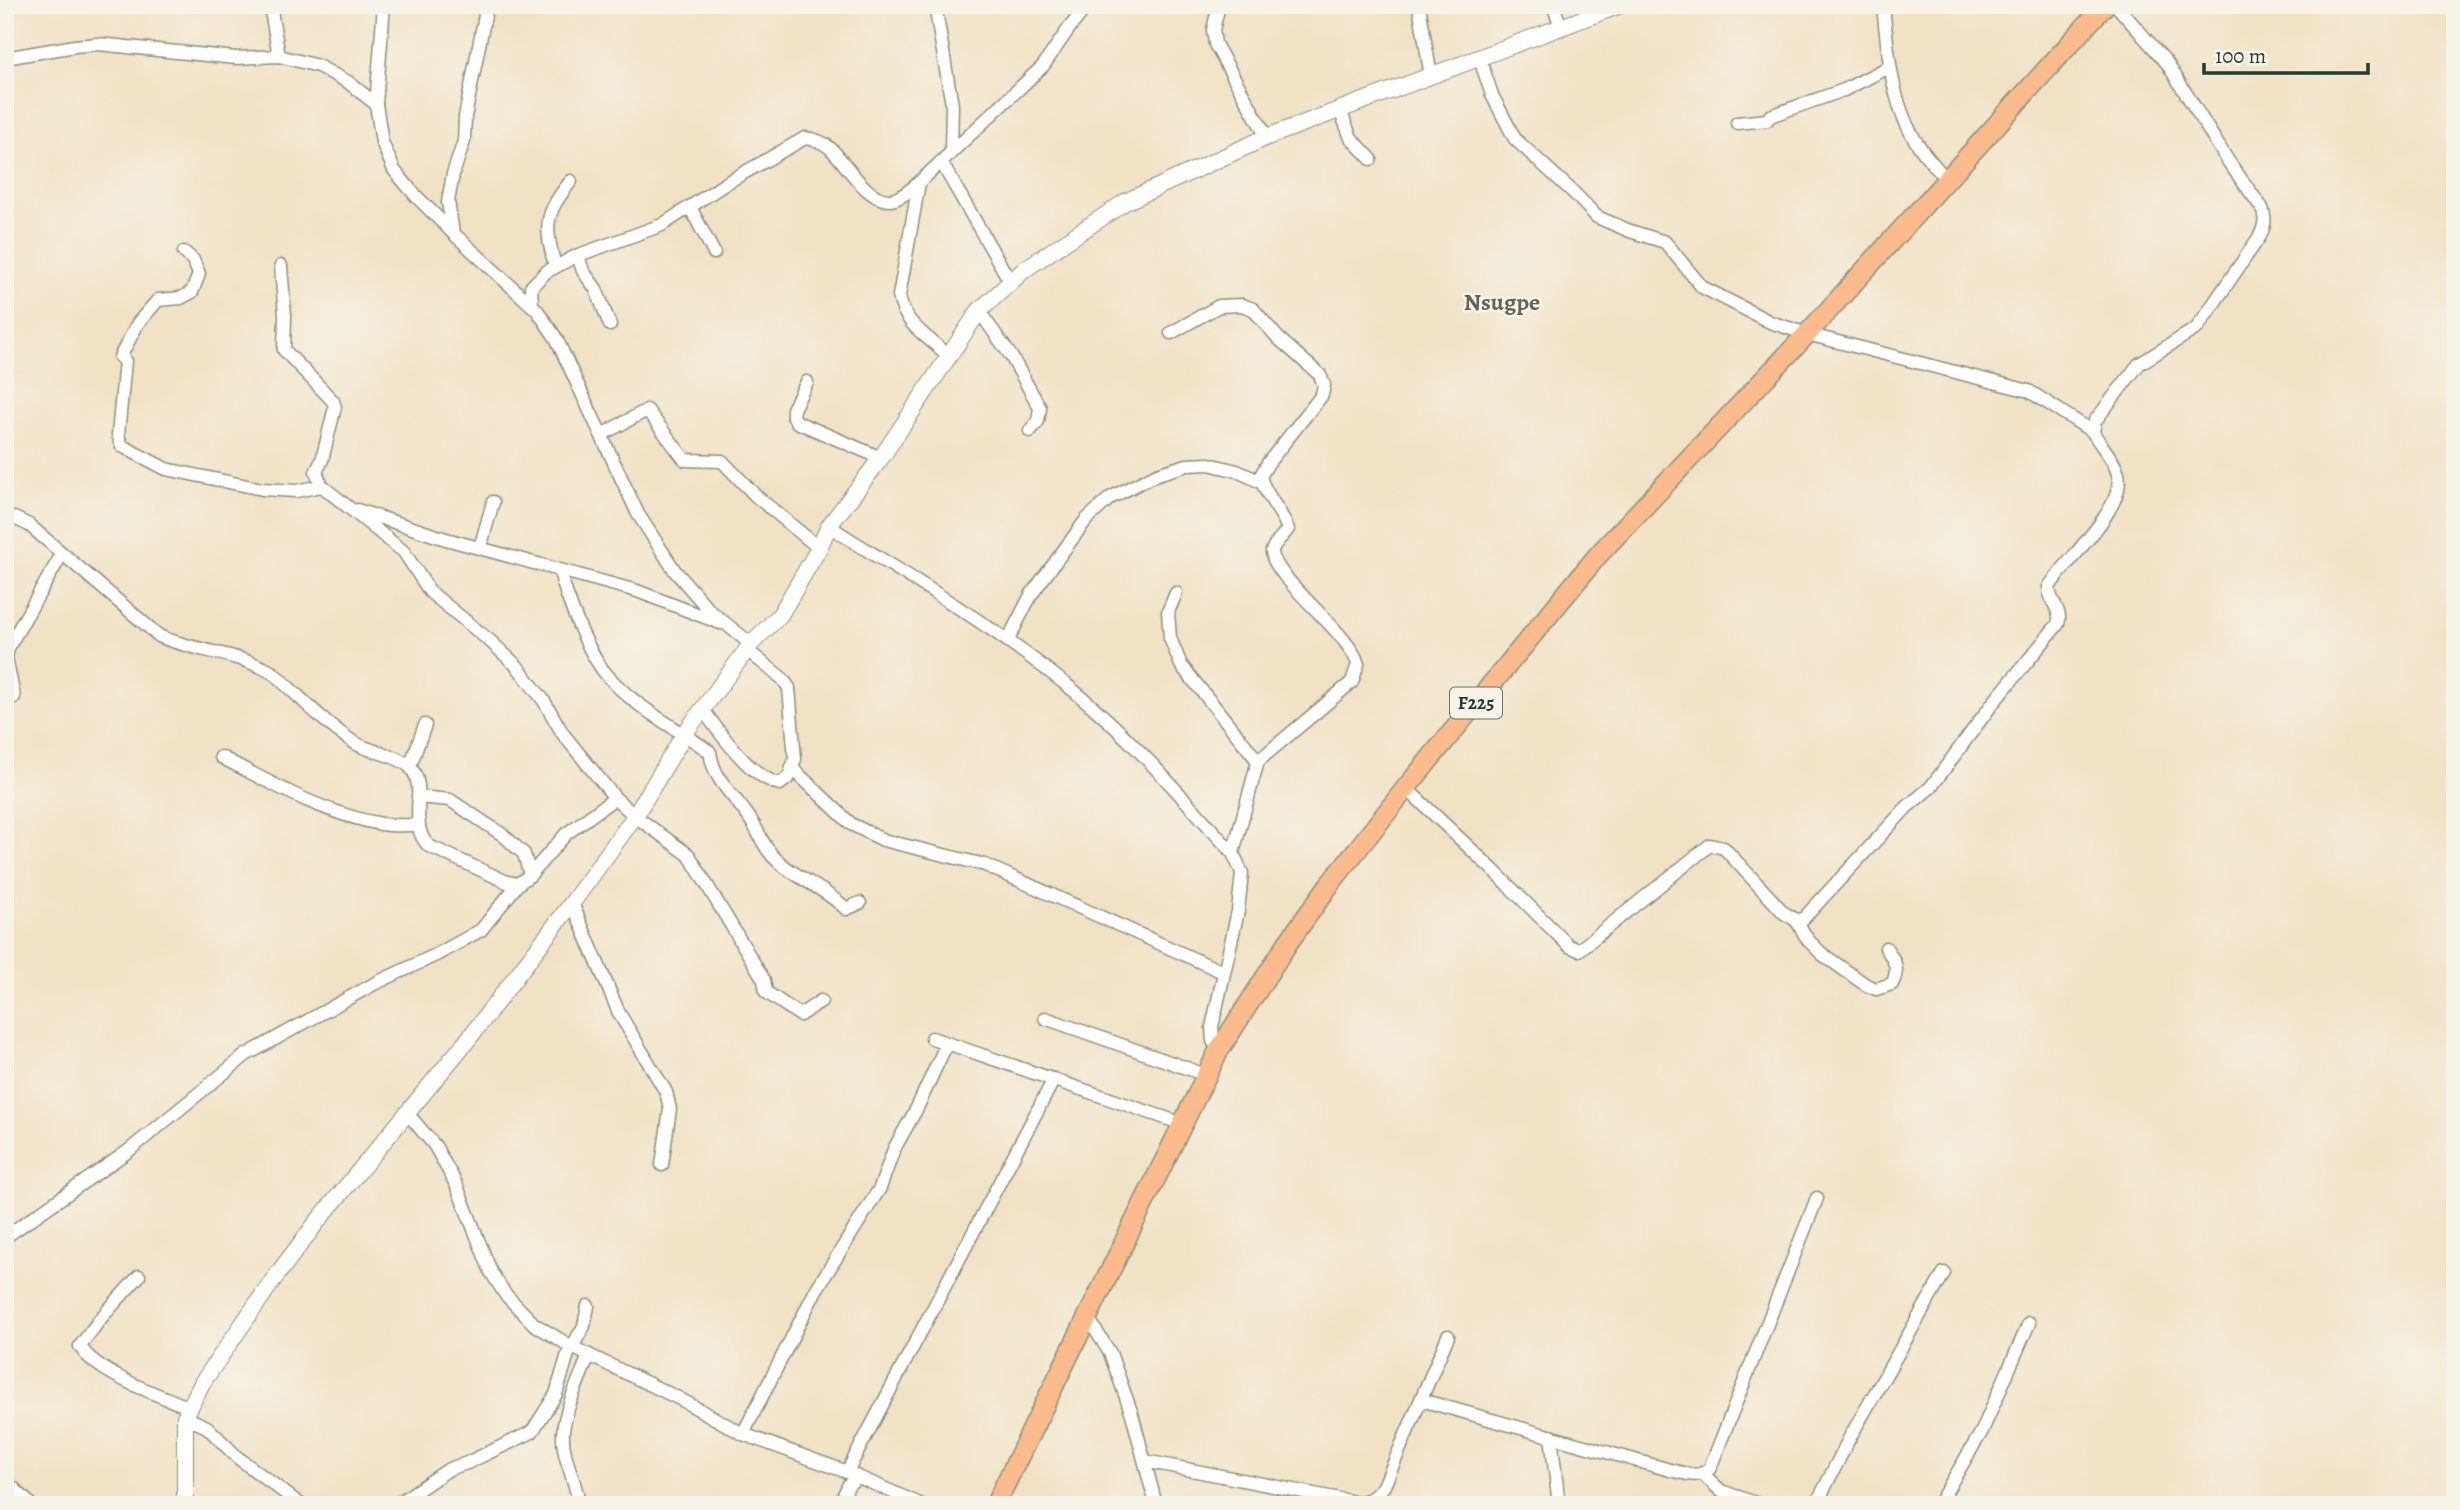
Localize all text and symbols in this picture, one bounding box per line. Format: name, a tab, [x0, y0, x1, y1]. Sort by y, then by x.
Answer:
scale bar	[2204, 32, 2369, 76]
text: 100 m	[2215, 42, 2266, 70]
district label: Nsugpe	[1464, 286, 1540, 318]
road number: F225	[1450, 688, 1502, 718]

